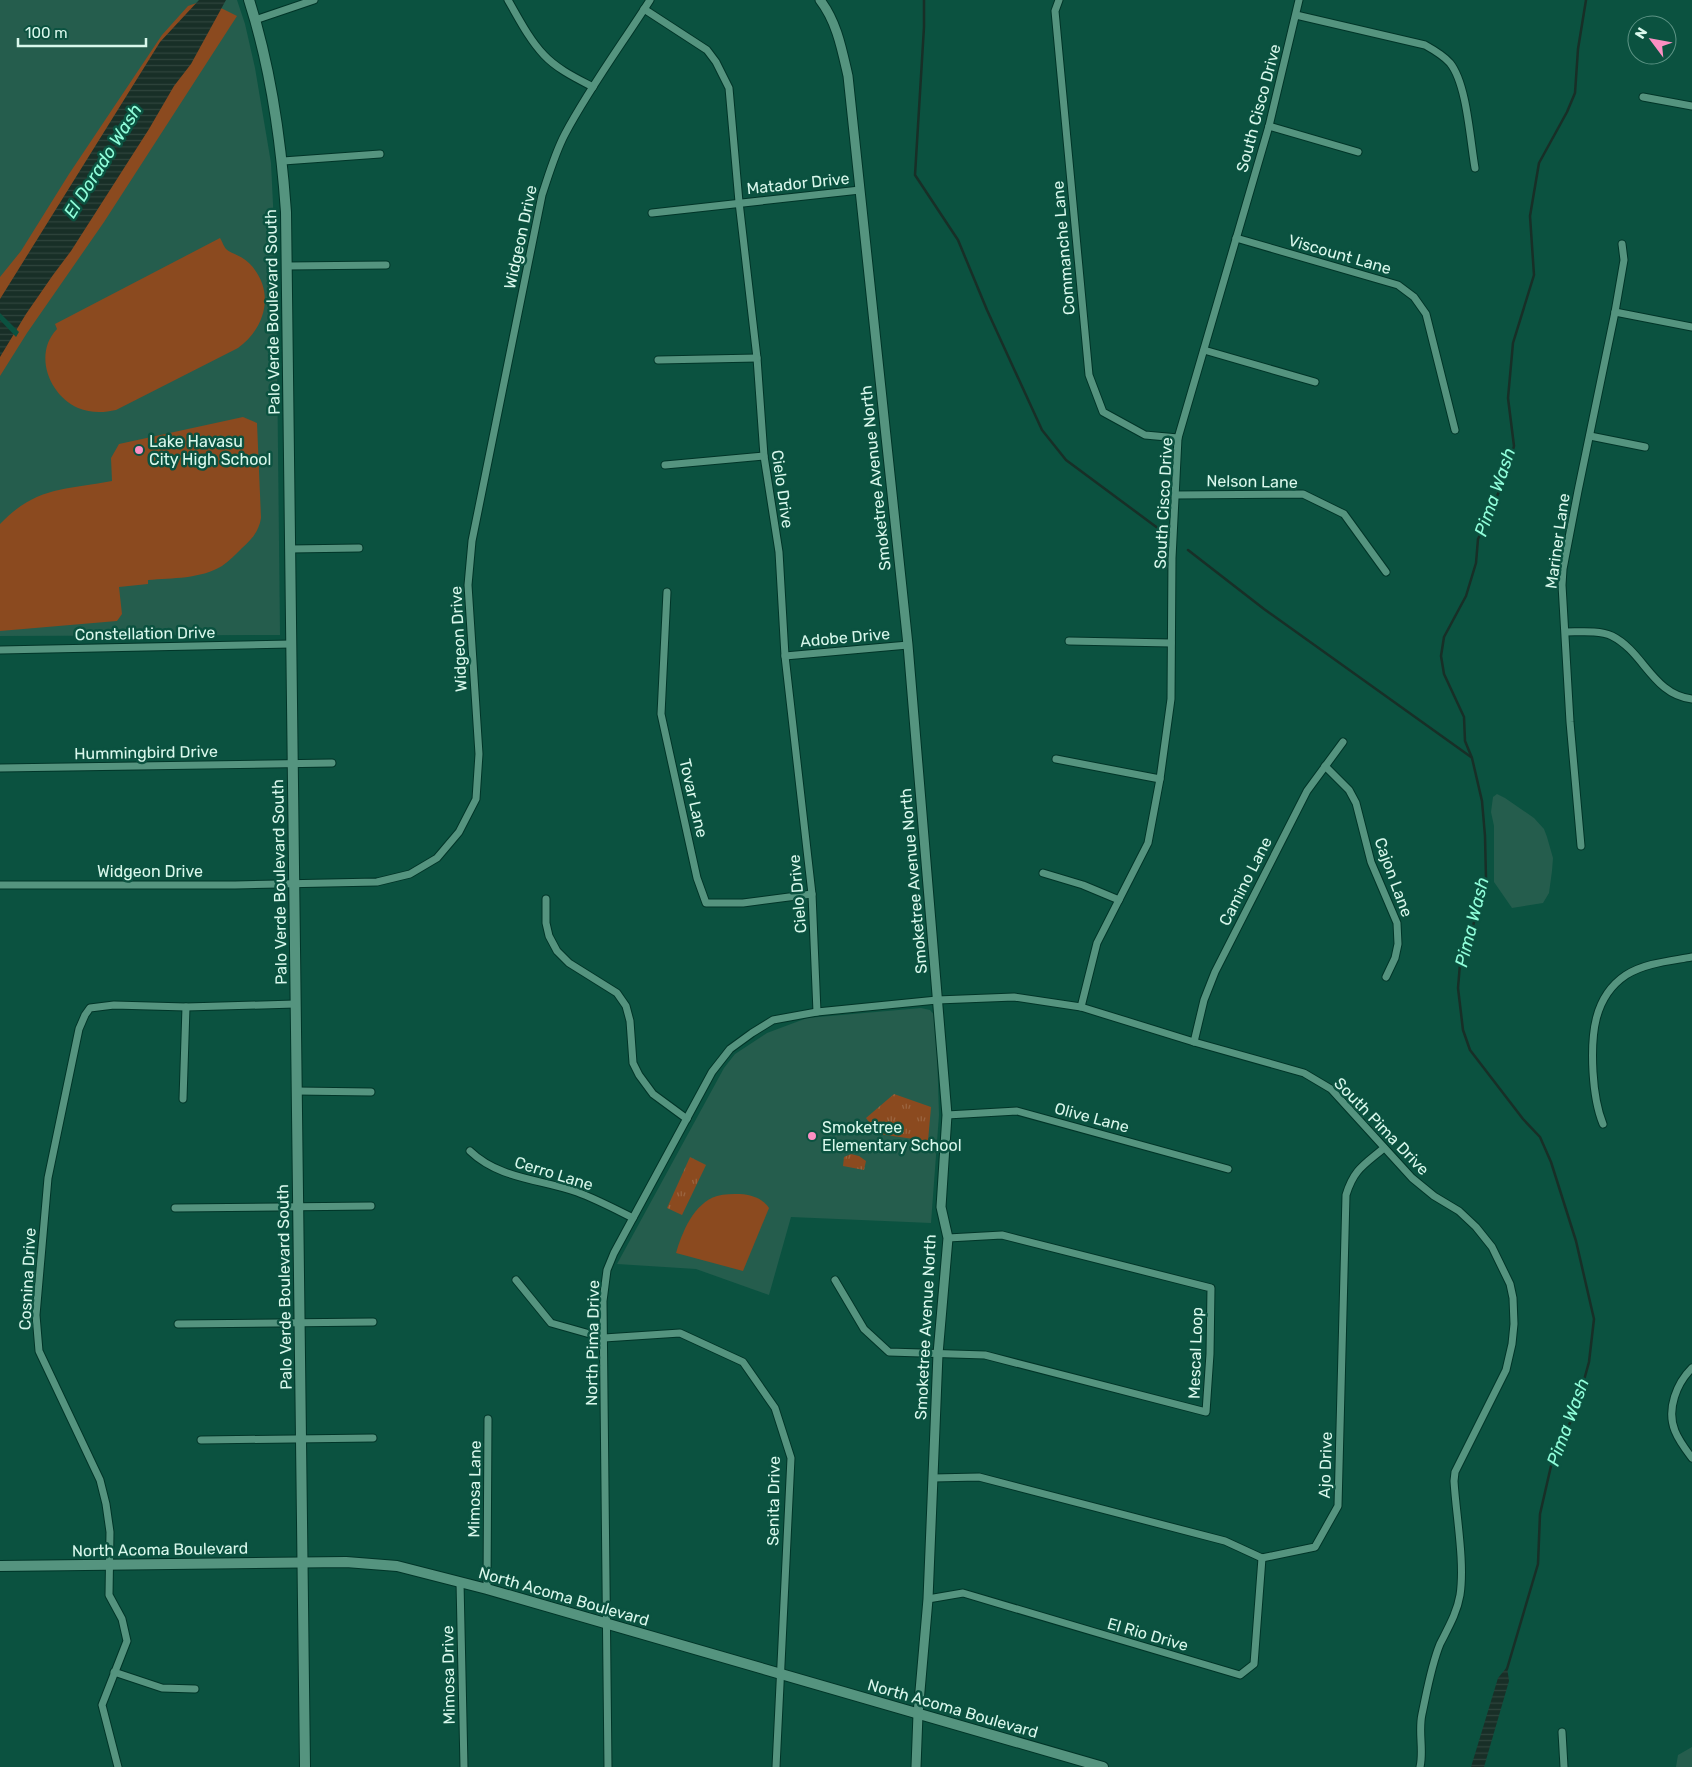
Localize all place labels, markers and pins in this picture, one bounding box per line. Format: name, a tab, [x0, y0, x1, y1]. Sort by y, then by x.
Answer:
place label: Lake Havasu City High School	[149, 432, 271, 469]
marker: Lake Havasu City High School	[133, 444, 145, 456]
place label: Smoketree Elementary School	[822, 1118, 962, 1155]
marker: Smoketree Elementary School	[806, 1130, 818, 1142]

